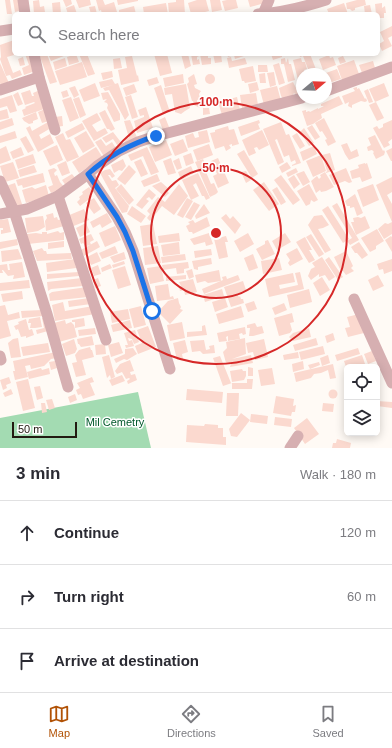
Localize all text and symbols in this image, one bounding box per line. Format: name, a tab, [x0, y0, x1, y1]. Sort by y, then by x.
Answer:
search box	[12, 12, 380, 56]
icon: search	[26, 23, 48, 45]
text: Search here	[58, 26, 140, 43]
north arrow	[296, 68, 332, 104]
text: 100 m	[199, 95, 233, 109]
route end	[147, 127, 165, 145]
text: 50 m	[202, 161, 230, 175]
centre of rings	[209, 226, 223, 240]
route start	[143, 302, 161, 320]
map controls	[344, 364, 380, 436]
button: locate	[344, 364, 380, 400]
button: layers	[344, 400, 380, 436]
park label: Mil Cemetry	[86, 416, 145, 428]
scale bar	[12, 420, 77, 439]
text: 50 m	[18, 423, 42, 435]
text: 3 min	[16, 464, 60, 483]
text: Walk · 180 m	[300, 467, 376, 482]
icon: ahead	[16, 522, 38, 544]
text: Continue	[54, 524, 119, 541]
text: 120 m	[340, 525, 376, 540]
icon: right	[16, 586, 38, 608]
text: Turn right	[54, 588, 124, 605]
text: 60 m	[347, 589, 376, 604]
icon: arrive	[16, 650, 38, 672]
text: Arrive at destination	[54, 652, 199, 669]
tab: Map	[48, 703, 70, 739]
tab: Directions	[167, 703, 216, 739]
tab: Saved	[312, 703, 344, 739]

